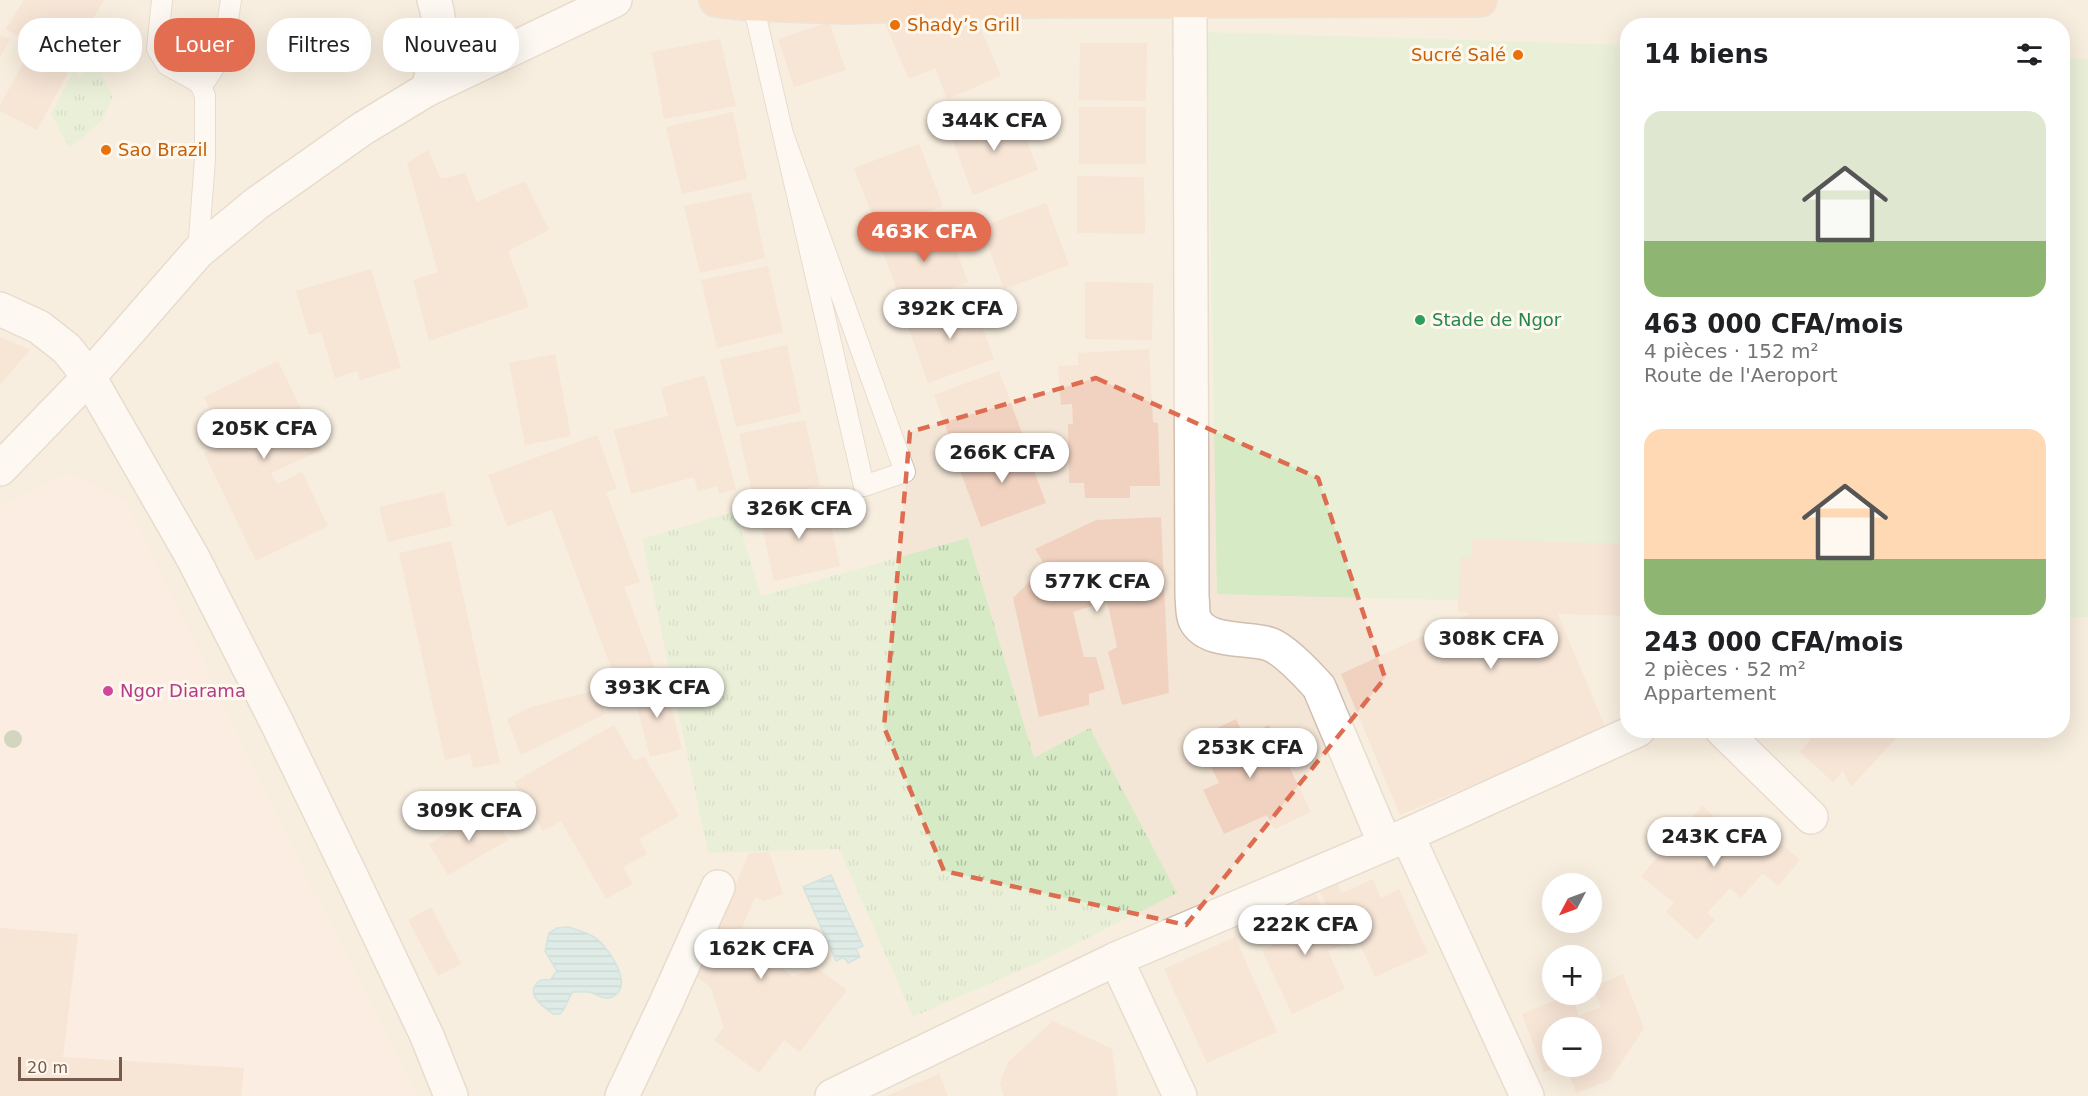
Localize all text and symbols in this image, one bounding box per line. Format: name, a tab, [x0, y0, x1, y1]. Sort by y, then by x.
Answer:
place label: Shady’s Grill	[907, 14, 1020, 35]
chip: Acheter	[18, 18, 142, 72]
chip: Louer	[154, 18, 255, 72]
chip: Filtres	[267, 18, 371, 72]
chip: Nouveau	[383, 18, 519, 72]
marker: Shady’s Grill	[888, 18, 902, 32]
icon: filters	[2013, 38, 2046, 71]
text: 14 biens	[1644, 39, 1768, 69]
place label: Sucré Salé	[1411, 44, 1506, 65]
marker: Sucré Salé	[1511, 48, 1525, 62]
pin: 344K CFA	[932, 101, 1056, 152]
text: 344K CFA	[941, 108, 1047, 132]
place label: Sao Brazil	[118, 139, 207, 160]
marker: Sao Brazil	[99, 143, 113, 157]
icon: home	[1791, 150, 1899, 258]
pin: 463K CFA	[862, 212, 986, 263]
text: 463K CFA	[871, 219, 977, 243]
pin: 392K CFA	[888, 289, 1012, 340]
text: 392K CFA	[897, 296, 1003, 320]
place label: Stade de Ngor	[1432, 309, 1562, 330]
text: 463 000 CFA/mois	[1644, 309, 1903, 339]
marker: Stade de Ngor	[1413, 313, 1427, 327]
text: 4 pièces · 152 m²	[1644, 339, 1818, 363]
text: Route de l'Aeroport	[1644, 363, 1837, 387]
pin: 205K CFA	[202, 409, 326, 460]
text: 205K CFA	[211, 416, 317, 440]
pin: 266K CFA	[940, 433, 1064, 484]
text: 266K CFA	[949, 440, 1055, 464]
icon: home	[1791, 468, 1899, 576]
pin: 326K CFA	[737, 489, 861, 540]
text: 326K CFA	[746, 496, 852, 520]
pin: 577K CFA	[1035, 562, 1159, 613]
text: 577K CFA	[1044, 569, 1150, 593]
pin: 308K CFA	[1429, 619, 1553, 670]
text: 308K CFA	[1438, 626, 1544, 650]
text: 243 000 CFA/mois	[1644, 627, 1903, 657]
text: 2 pièces · 52 m²	[1644, 657, 1806, 681]
pin: 393K CFA	[595, 668, 719, 719]
text: 393K CFA	[604, 675, 710, 699]
place label: Ngor Diarama	[120, 680, 246, 701]
text: Appartement	[1644, 681, 1776, 705]
marker: Ngor Diarama	[101, 684, 115, 698]
pin: 253K CFA	[1188, 728, 1312, 779]
text: 253K CFA	[1197, 735, 1303, 759]
pin: 309K CFA	[407, 791, 531, 842]
text: 309K CFA	[416, 798, 522, 822]
pin: 243K CFA	[1652, 817, 1776, 868]
text: 243K CFA	[1661, 824, 1767, 848]
north arrow	[1542, 873, 1602, 933]
map controls	[1542, 873, 1602, 1077]
pin: 222K CFA	[1243, 905, 1367, 956]
text: 222K CFA	[1252, 912, 1358, 936]
pin: 162K CFA	[699, 929, 823, 980]
text: 162K CFA	[708, 936, 814, 960]
button: +	[1542, 945, 1602, 1005]
button: −	[1542, 1017, 1602, 1077]
scale bar	[18, 1054, 122, 1082]
text: 20 m	[27, 1058, 68, 1077]

